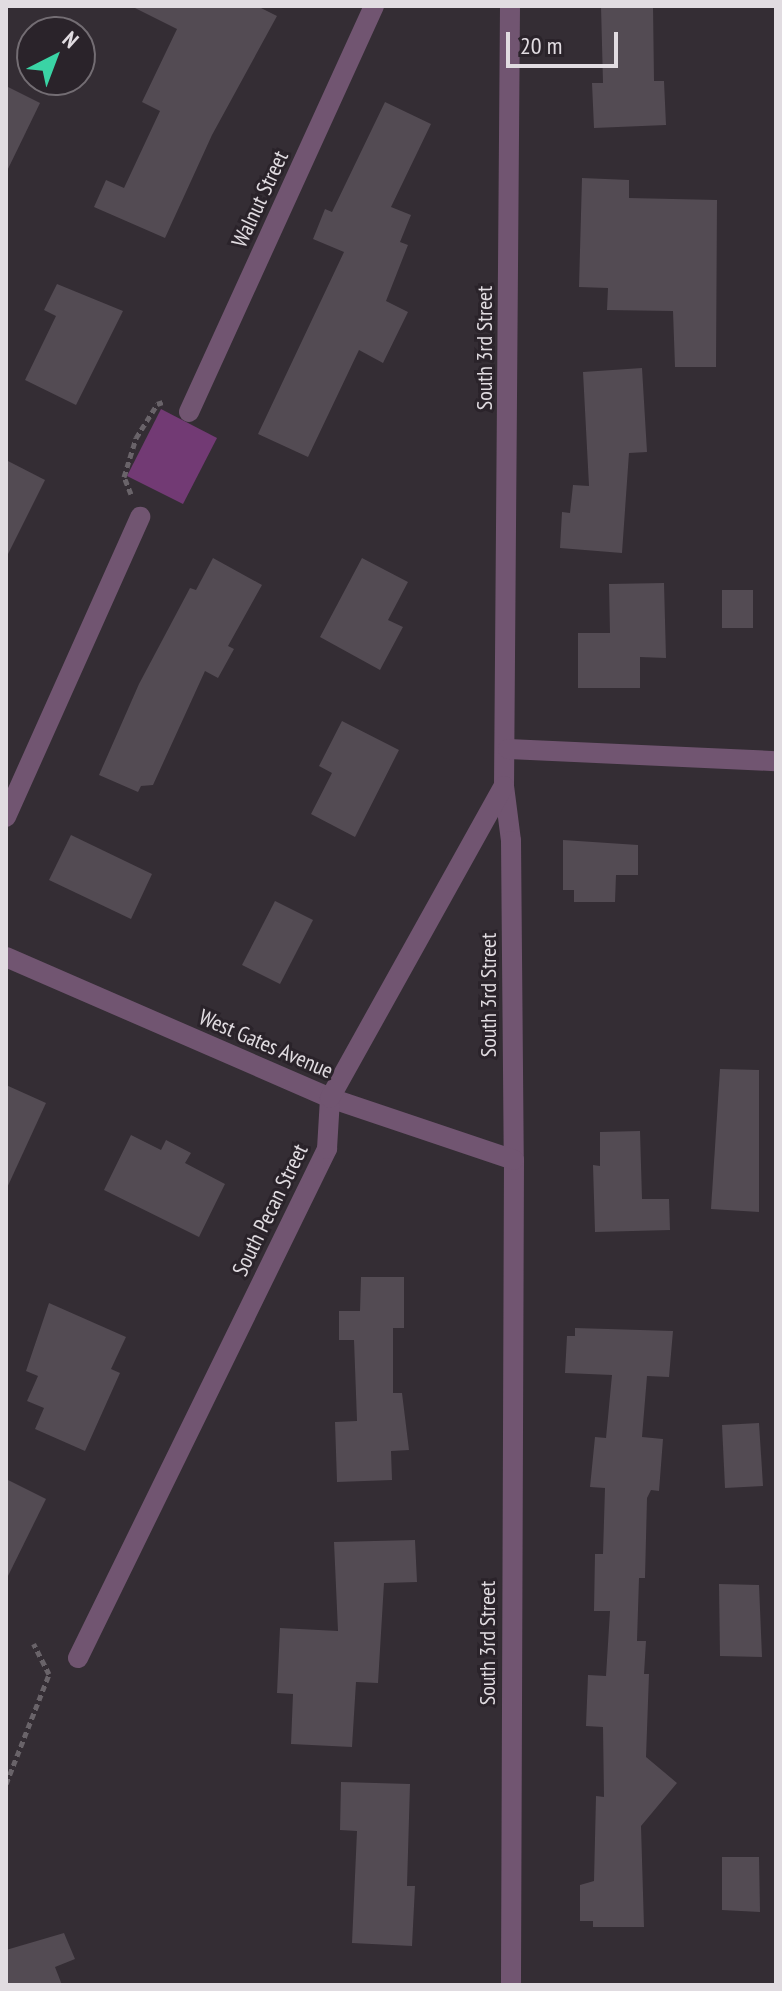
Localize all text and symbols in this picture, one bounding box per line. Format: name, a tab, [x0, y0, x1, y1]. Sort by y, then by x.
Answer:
north arrow	[16, 16, 96, 96]
scale bar	[510, 16, 622, 66]
text: N	[57, 25, 85, 54]
text: 20 m	[520, 30, 562, 61]
street label: Walnut Street	[226, 147, 294, 251]
street label: South 3rd Street	[472, 286, 498, 410]
street label: South 3rd Street	[476, 933, 502, 1057]
street label: West Gates Avenue	[195, 1004, 337, 1084]
street label: South Pecan Street	[227, 1140, 313, 1280]
street label: South 3rd Street	[475, 1581, 501, 1705]

